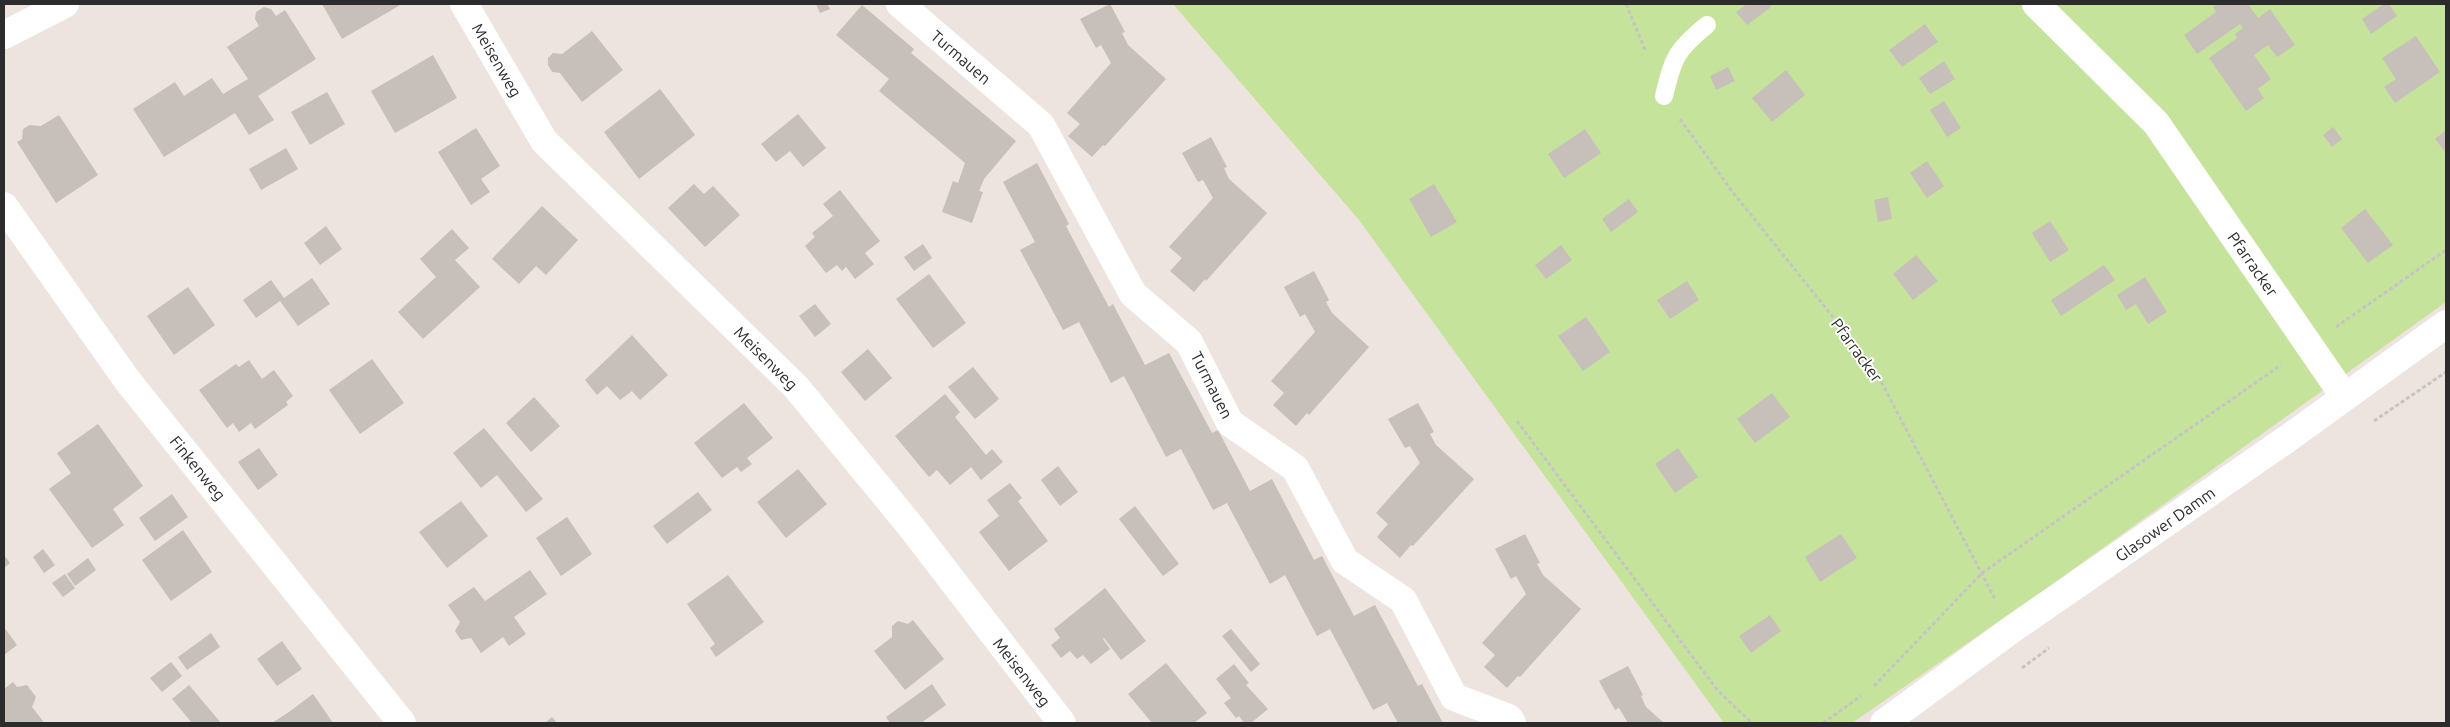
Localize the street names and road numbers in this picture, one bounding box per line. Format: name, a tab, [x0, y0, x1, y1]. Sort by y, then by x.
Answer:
street label: Meisenweg	[469, 20, 525, 100]
street label: Turmauen	[928, 26, 994, 88]
street label: Pfarracker	[2224, 228, 2282, 300]
street label: Pfarracker	[1828, 315, 1886, 385]
street label: Meisenweg	[731, 323, 801, 393]
street label: Turmauen	[1187, 348, 1237, 422]
street label: Finkenweg	[167, 432, 229, 504]
street label: Glasower Damm	[2112, 483, 2218, 565]
street label: Meisenweg	[990, 634, 1054, 710]

